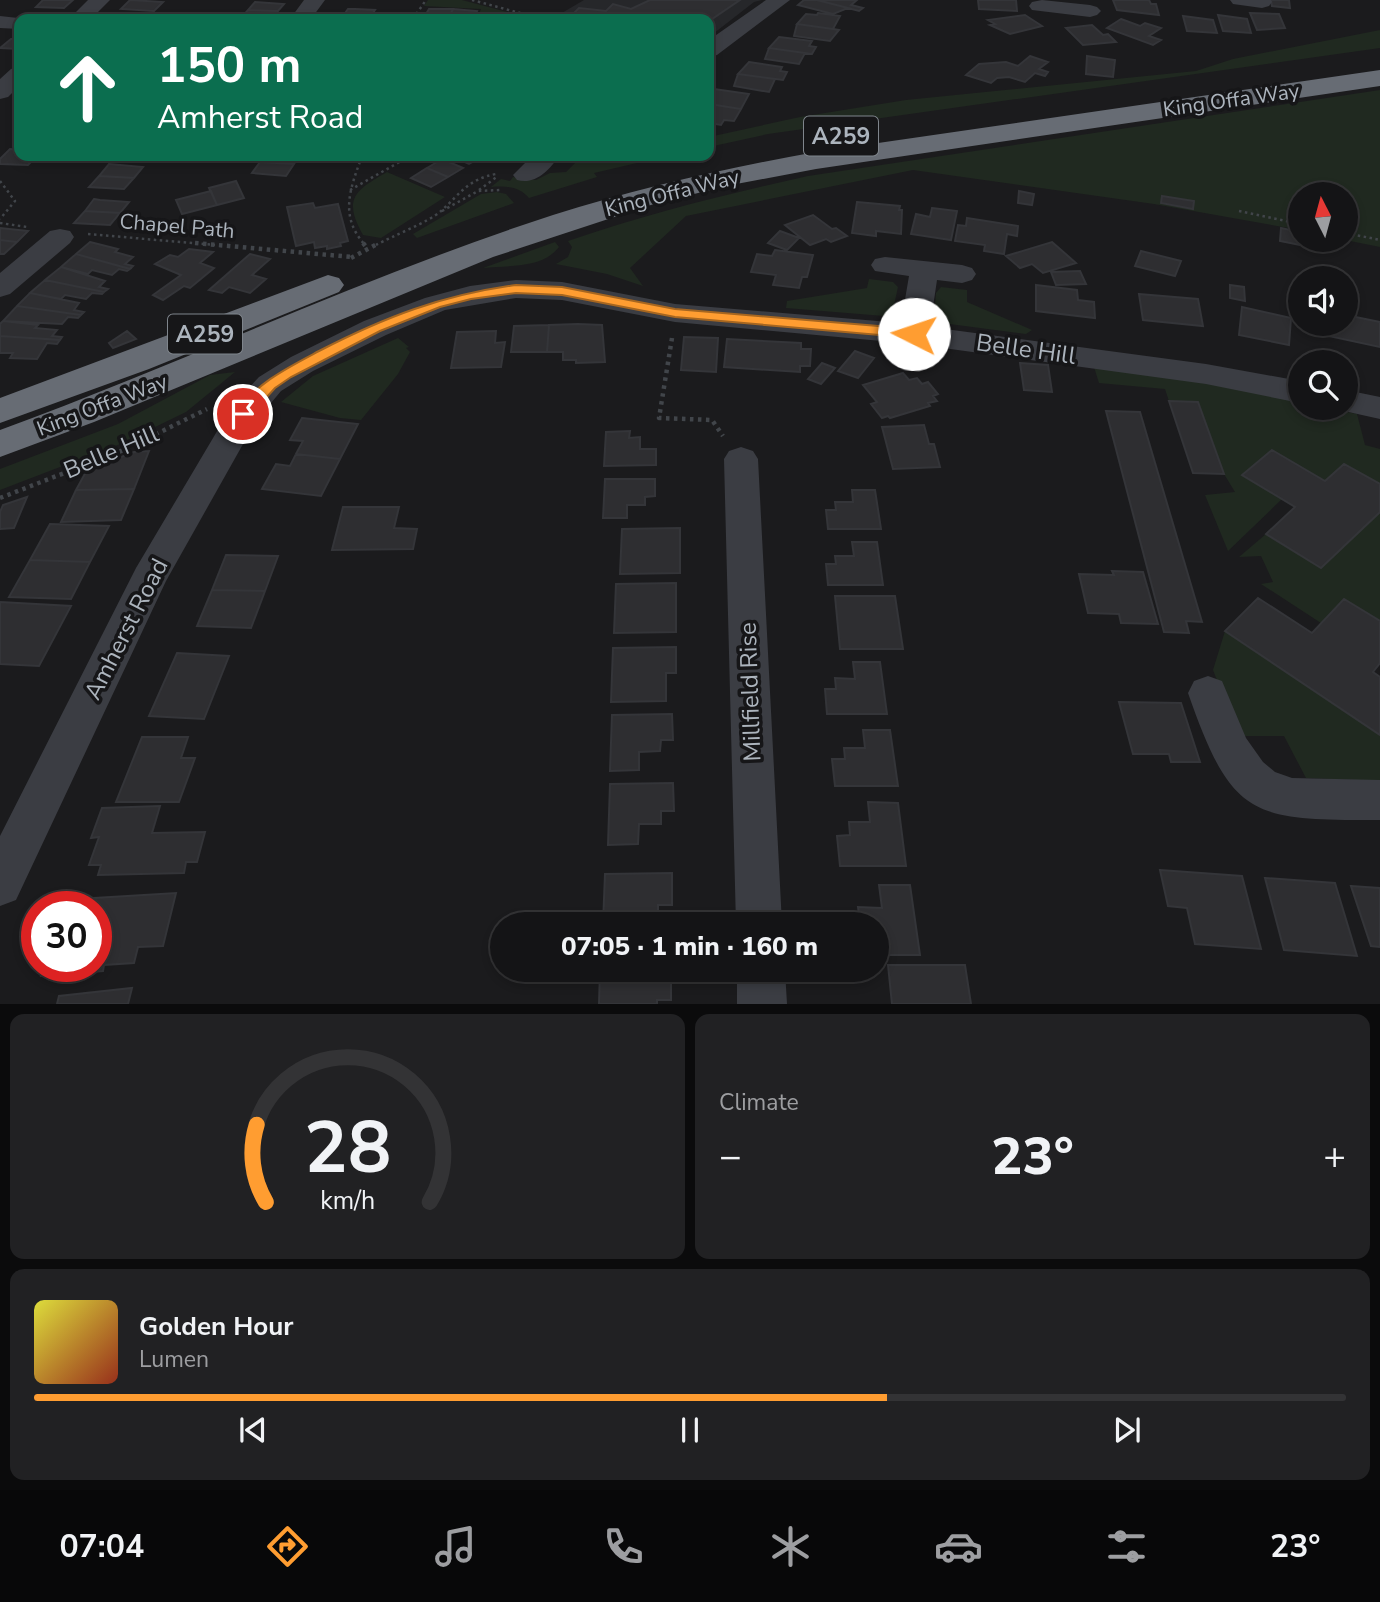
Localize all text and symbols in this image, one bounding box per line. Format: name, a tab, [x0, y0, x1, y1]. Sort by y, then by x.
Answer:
text: 150 m	[157, 32, 301, 99]
icon: ahead	[42, 42, 133, 133]
street label: King Offa Way	[1161, 77, 1301, 123]
text: Amherst Road	[157, 96, 363, 139]
road number: A259	[804, 116, 878, 155]
street label: King Offa Way	[602, 163, 742, 223]
north arrow	[1288, 182, 1358, 252]
map controls	[1288, 182, 1358, 420]
street label: Chapel Path	[118, 207, 236, 245]
button: sound	[1288, 266, 1358, 336]
position arrow	[877, 297, 951, 371]
road number: A259	[168, 314, 242, 354]
street label: Belle Hill	[974, 326, 1078, 372]
button: search	[1288, 350, 1358, 420]
street label: King Offa Way	[33, 367, 171, 443]
pin	[213, 384, 273, 444]
icon: arrive	[224, 395, 262, 433]
street label: Belle Hill	[59, 418, 163, 486]
street label: Amherst Road	[77, 553, 175, 705]
street label: Millfield Rise	[732, 622, 768, 762]
speed limit sign: 30	[21, 891, 112, 982]
text: 07:05 · 1 min · 160 m	[561, 929, 818, 964]
text: Climate	[719, 1087, 799, 1118]
text: 28	[304, 1099, 391, 1199]
text: 23°	[991, 1121, 1074, 1192]
text: −	[719, 1131, 742, 1182]
text: +	[1323, 1131, 1346, 1182]
text: km/h	[320, 1184, 375, 1218]
text: Golden Hour	[139, 1309, 294, 1344]
text: Lumen	[139, 1344, 209, 1375]
icon: previous	[234, 1411, 272, 1449]
icon: pause	[671, 1411, 709, 1449]
icon: next	[1108, 1411, 1146, 1449]
icon: directions	[263, 1522, 312, 1571]
icon: music	[431, 1522, 480, 1571]
icon: phone	[599, 1522, 648, 1571]
icon: climate	[766, 1522, 815, 1571]
icon: car	[934, 1522, 983, 1571]
icon: filters	[1102, 1522, 1151, 1571]
text: 07:04	[59, 1525, 144, 1568]
text: 23°	[1270, 1525, 1320, 1568]

